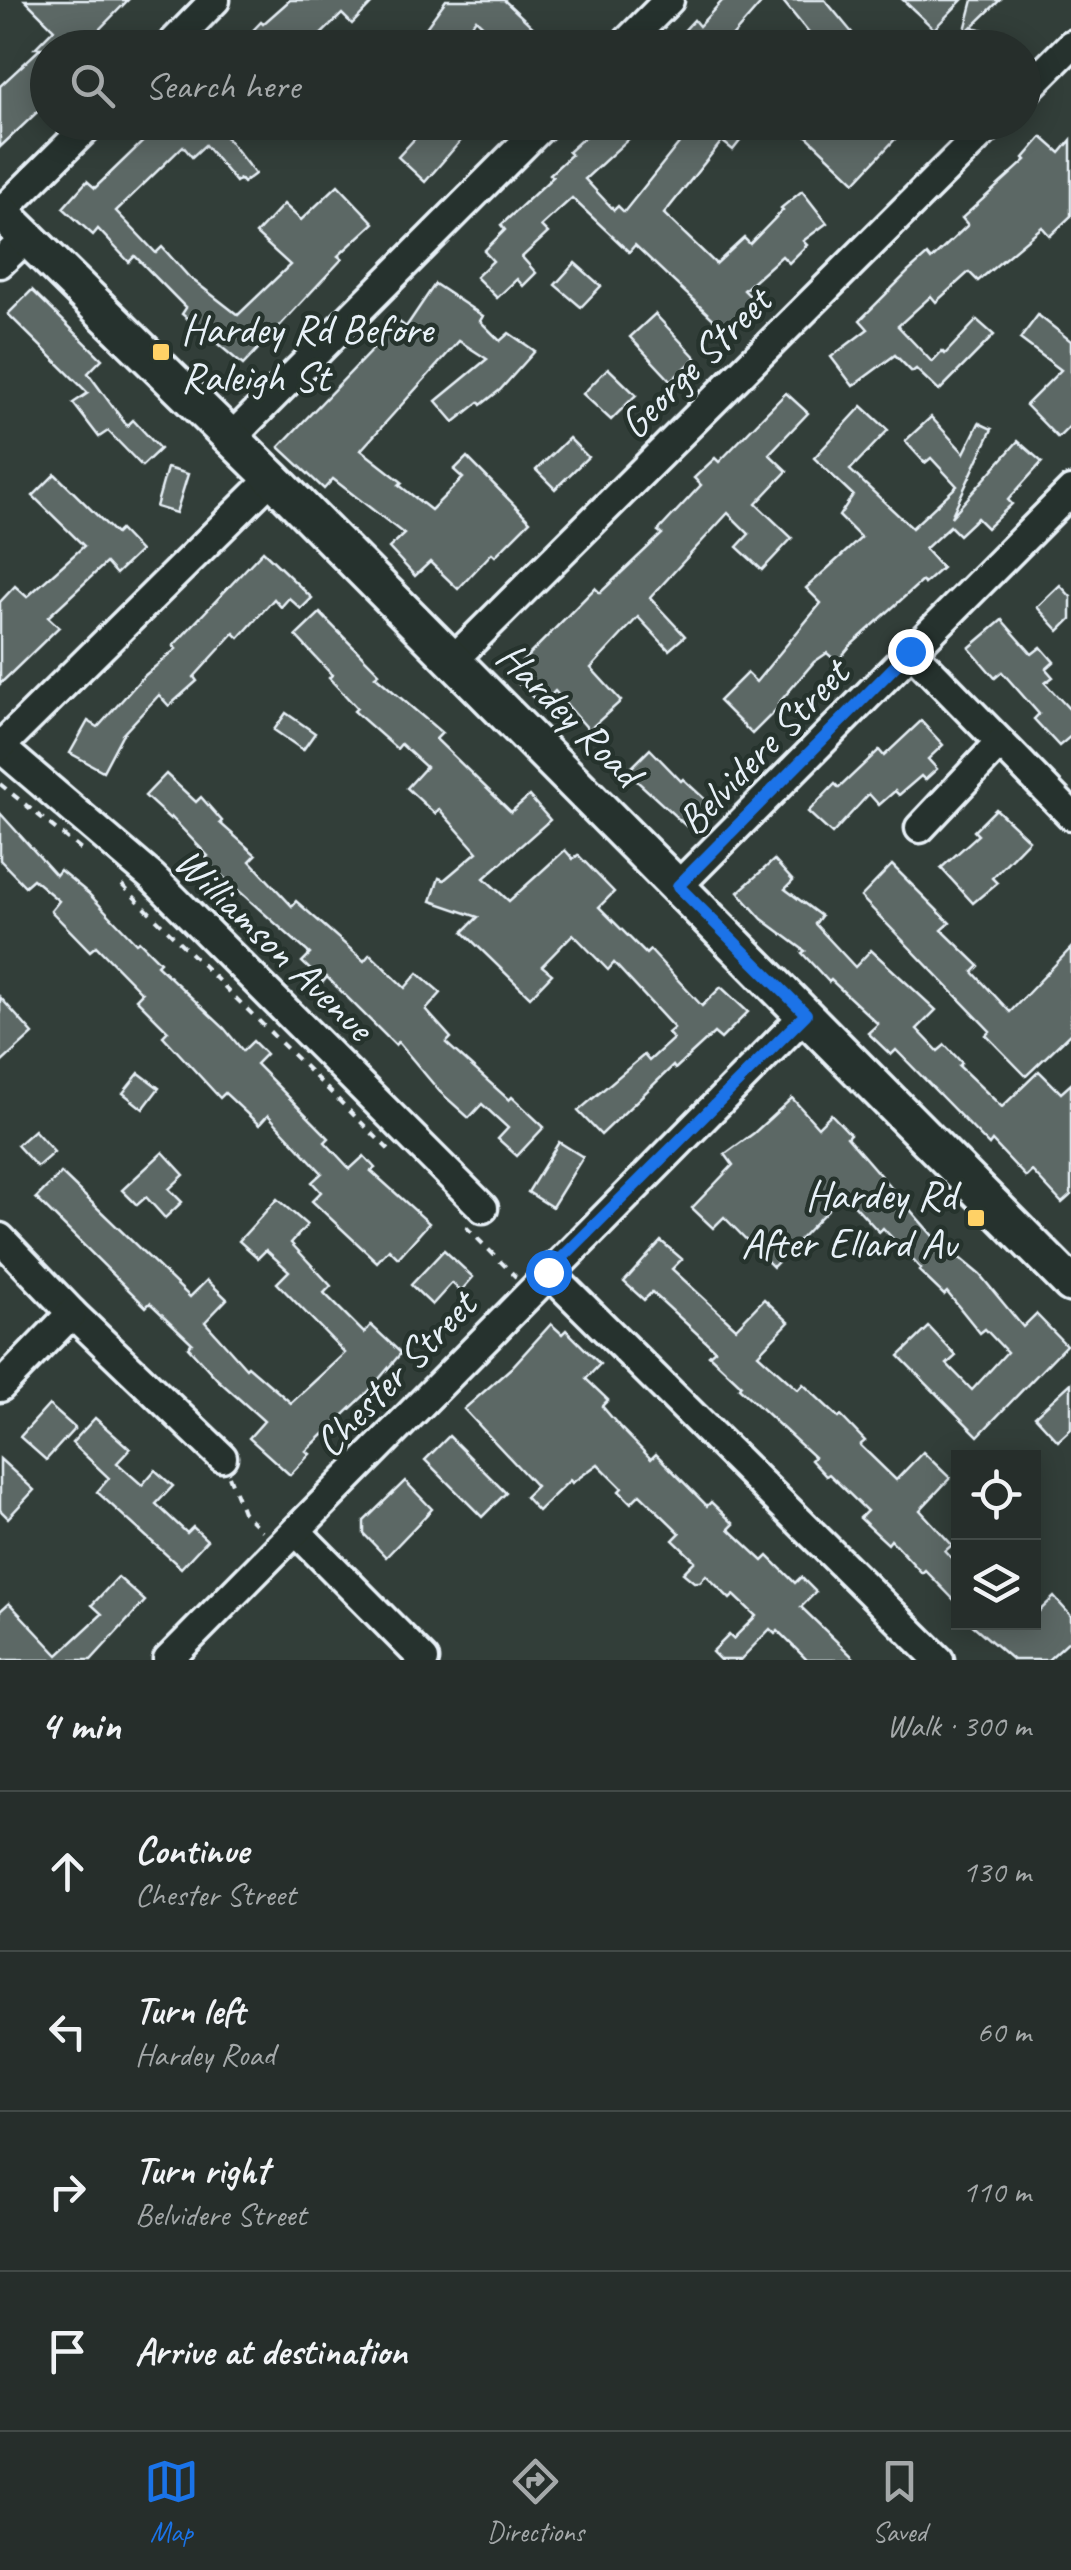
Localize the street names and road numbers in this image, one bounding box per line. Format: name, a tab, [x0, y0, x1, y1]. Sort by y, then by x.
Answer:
street label: George Street	[608, 273, 785, 450]
street label: Hardey Road	[485, 630, 657, 802]
street label: Belvidere Street	[666, 645, 863, 846]
street label: Williamson Avenue	[163, 836, 387, 1055]
street label: Chester Street	[303, 1277, 490, 1468]

